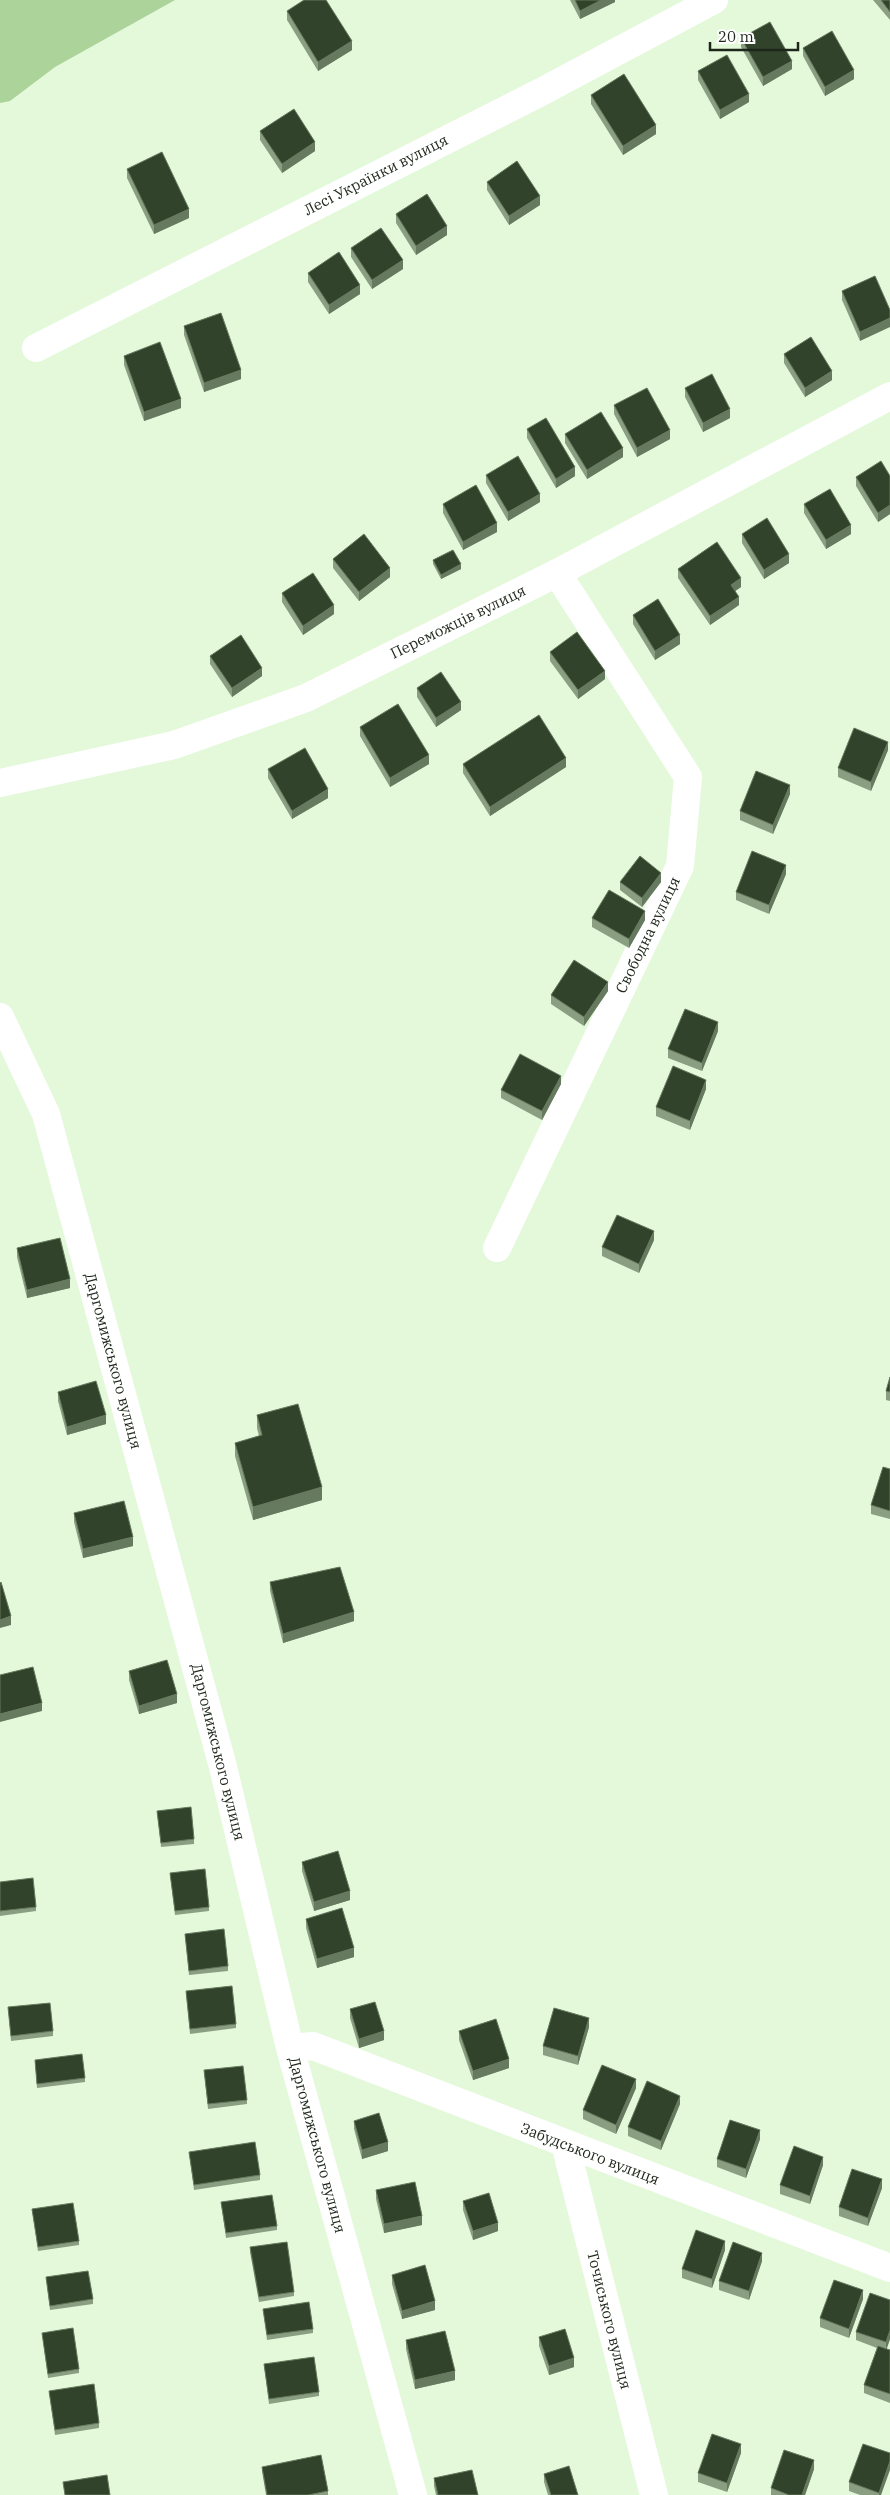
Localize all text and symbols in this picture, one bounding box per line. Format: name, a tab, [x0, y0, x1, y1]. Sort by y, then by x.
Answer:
scale bar	[710, 20, 798, 52]
text: 20 m	[718, 27, 754, 46]
street label: Лесі Українки вулиця	[300, 130, 451, 219]
street label: Переможців вулиця	[387, 580, 529, 663]
street label: Свободна вулиця	[611, 873, 684, 996]
street label: Даргомижського вулиця	[81, 1271, 146, 1451]
street label: Даргомижського вулиця	[187, 1661, 250, 1842]
street label: Даргомижського вулиця	[285, 2055, 350, 2235]
street label: Забудського вулиця	[518, 2118, 662, 2189]
street label: Точиського вулиця	[583, 2249, 636, 2391]

